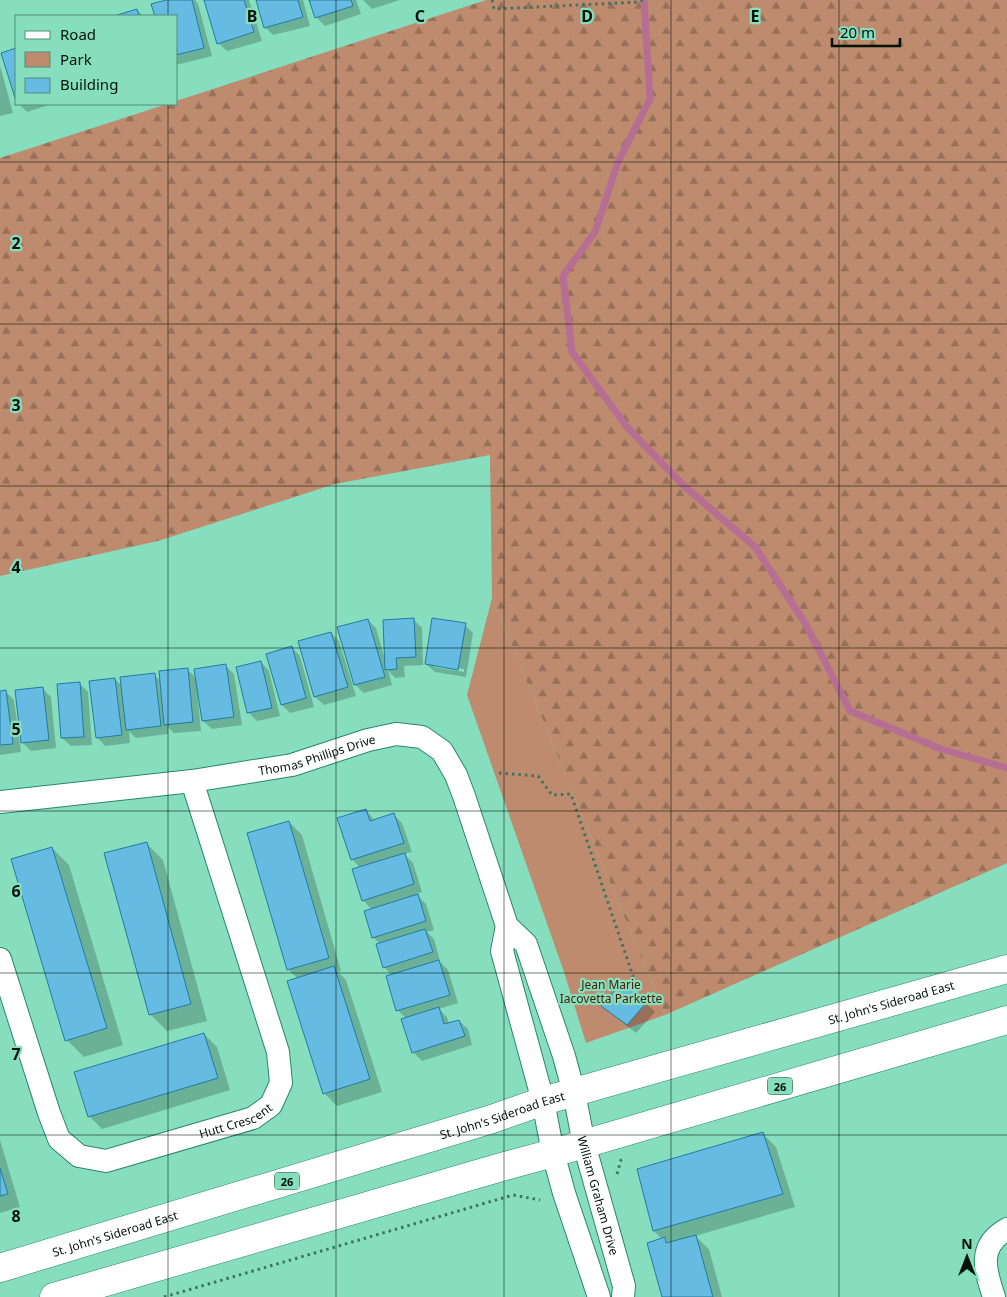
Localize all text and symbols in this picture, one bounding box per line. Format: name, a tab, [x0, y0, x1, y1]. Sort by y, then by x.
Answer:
text: B	[247, 5, 257, 27]
text: C	[415, 5, 425, 27]
text: D	[581, 5, 593, 27]
text: E	[751, 5, 760, 27]
legend	[15, 15, 178, 105]
scale bar	[832, 15, 900, 47]
text: 20 m	[840, 22, 875, 42]
text: Road	[60, 24, 96, 44]
text: Park	[60, 49, 92, 69]
text: Building	[60, 74, 118, 94]
text: 2	[11, 232, 21, 254]
text: 3	[11, 394, 21, 416]
text: 4	[11, 556, 21, 578]
text: 5	[11, 718, 21, 740]
street label: Thomas Phillips Drive	[257, 730, 377, 779]
text: 6	[11, 880, 21, 902]
park label: Jean Marie Iacovetta Parkette	[560, 976, 662, 1007]
street label: St. John's Sideroad East	[826, 976, 957, 1028]
text: 7	[11, 1043, 21, 1065]
road number: 26	[768, 1078, 792, 1094]
street label: St. John's Sideroad East	[438, 1087, 567, 1143]
street label: Hutt Crescent	[197, 1098, 276, 1142]
street label: William Graham Drive	[574, 1134, 623, 1257]
road number: 26	[274, 1172, 300, 1190]
text: 8	[11, 1205, 21, 1227]
street label: St. John's Sideroad East	[50, 1206, 180, 1260]
north arrow	[942, 1232, 992, 1282]
text: N	[961, 1234, 973, 1253]

